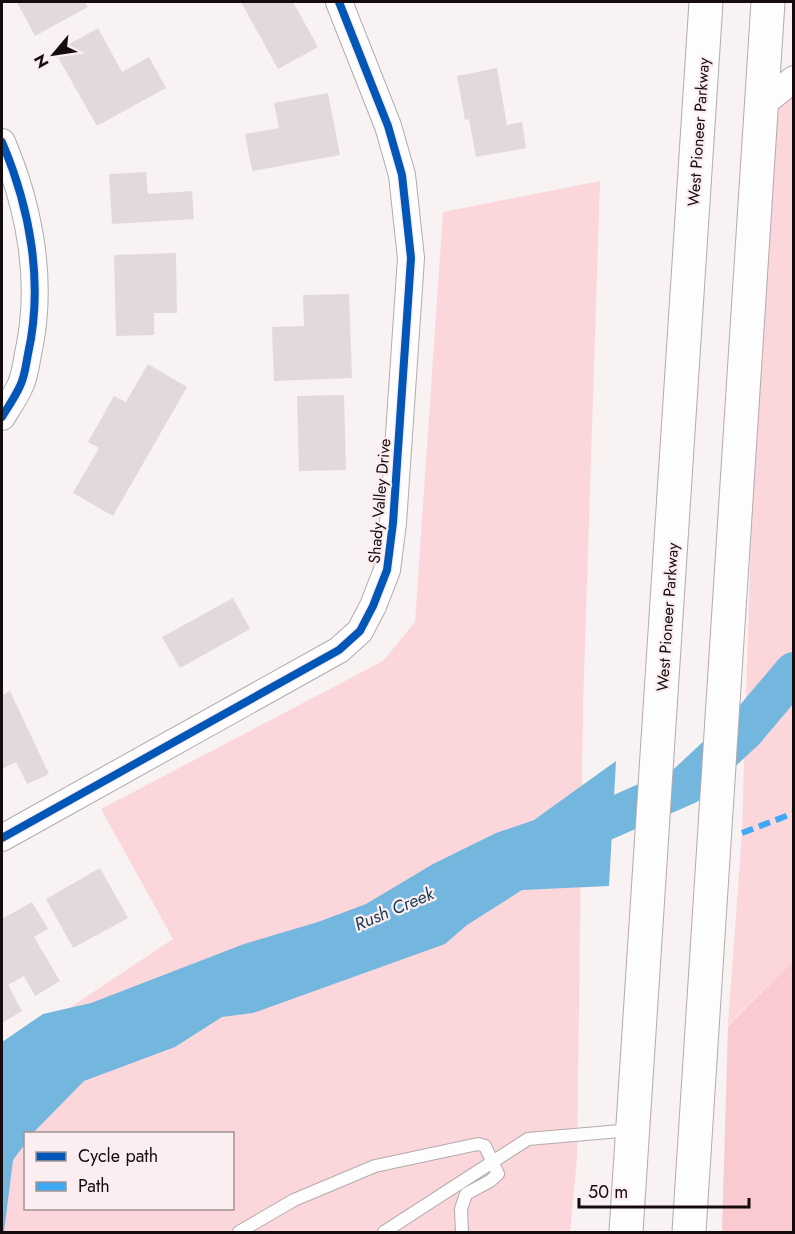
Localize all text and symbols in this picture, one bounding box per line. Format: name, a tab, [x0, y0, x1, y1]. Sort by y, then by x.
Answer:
north arrow	[24, 24, 84, 84]
text: N	[28, 50, 54, 72]
street label: West Pioneer Parkway	[682, 56, 715, 207]
street label: Shady Valley Drive	[363, 438, 396, 564]
street label: West Pioneer Parkway	[651, 541, 684, 692]
water label: Rush Creek	[350, 880, 439, 937]
legend	[24, 1132, 234, 1210]
text: Cycle path	[78, 1143, 158, 1169]
scale bar	[579, 1171, 748, 1209]
text: Path	[78, 1173, 110, 1199]
text: 50 m	[588, 1179, 628, 1205]

